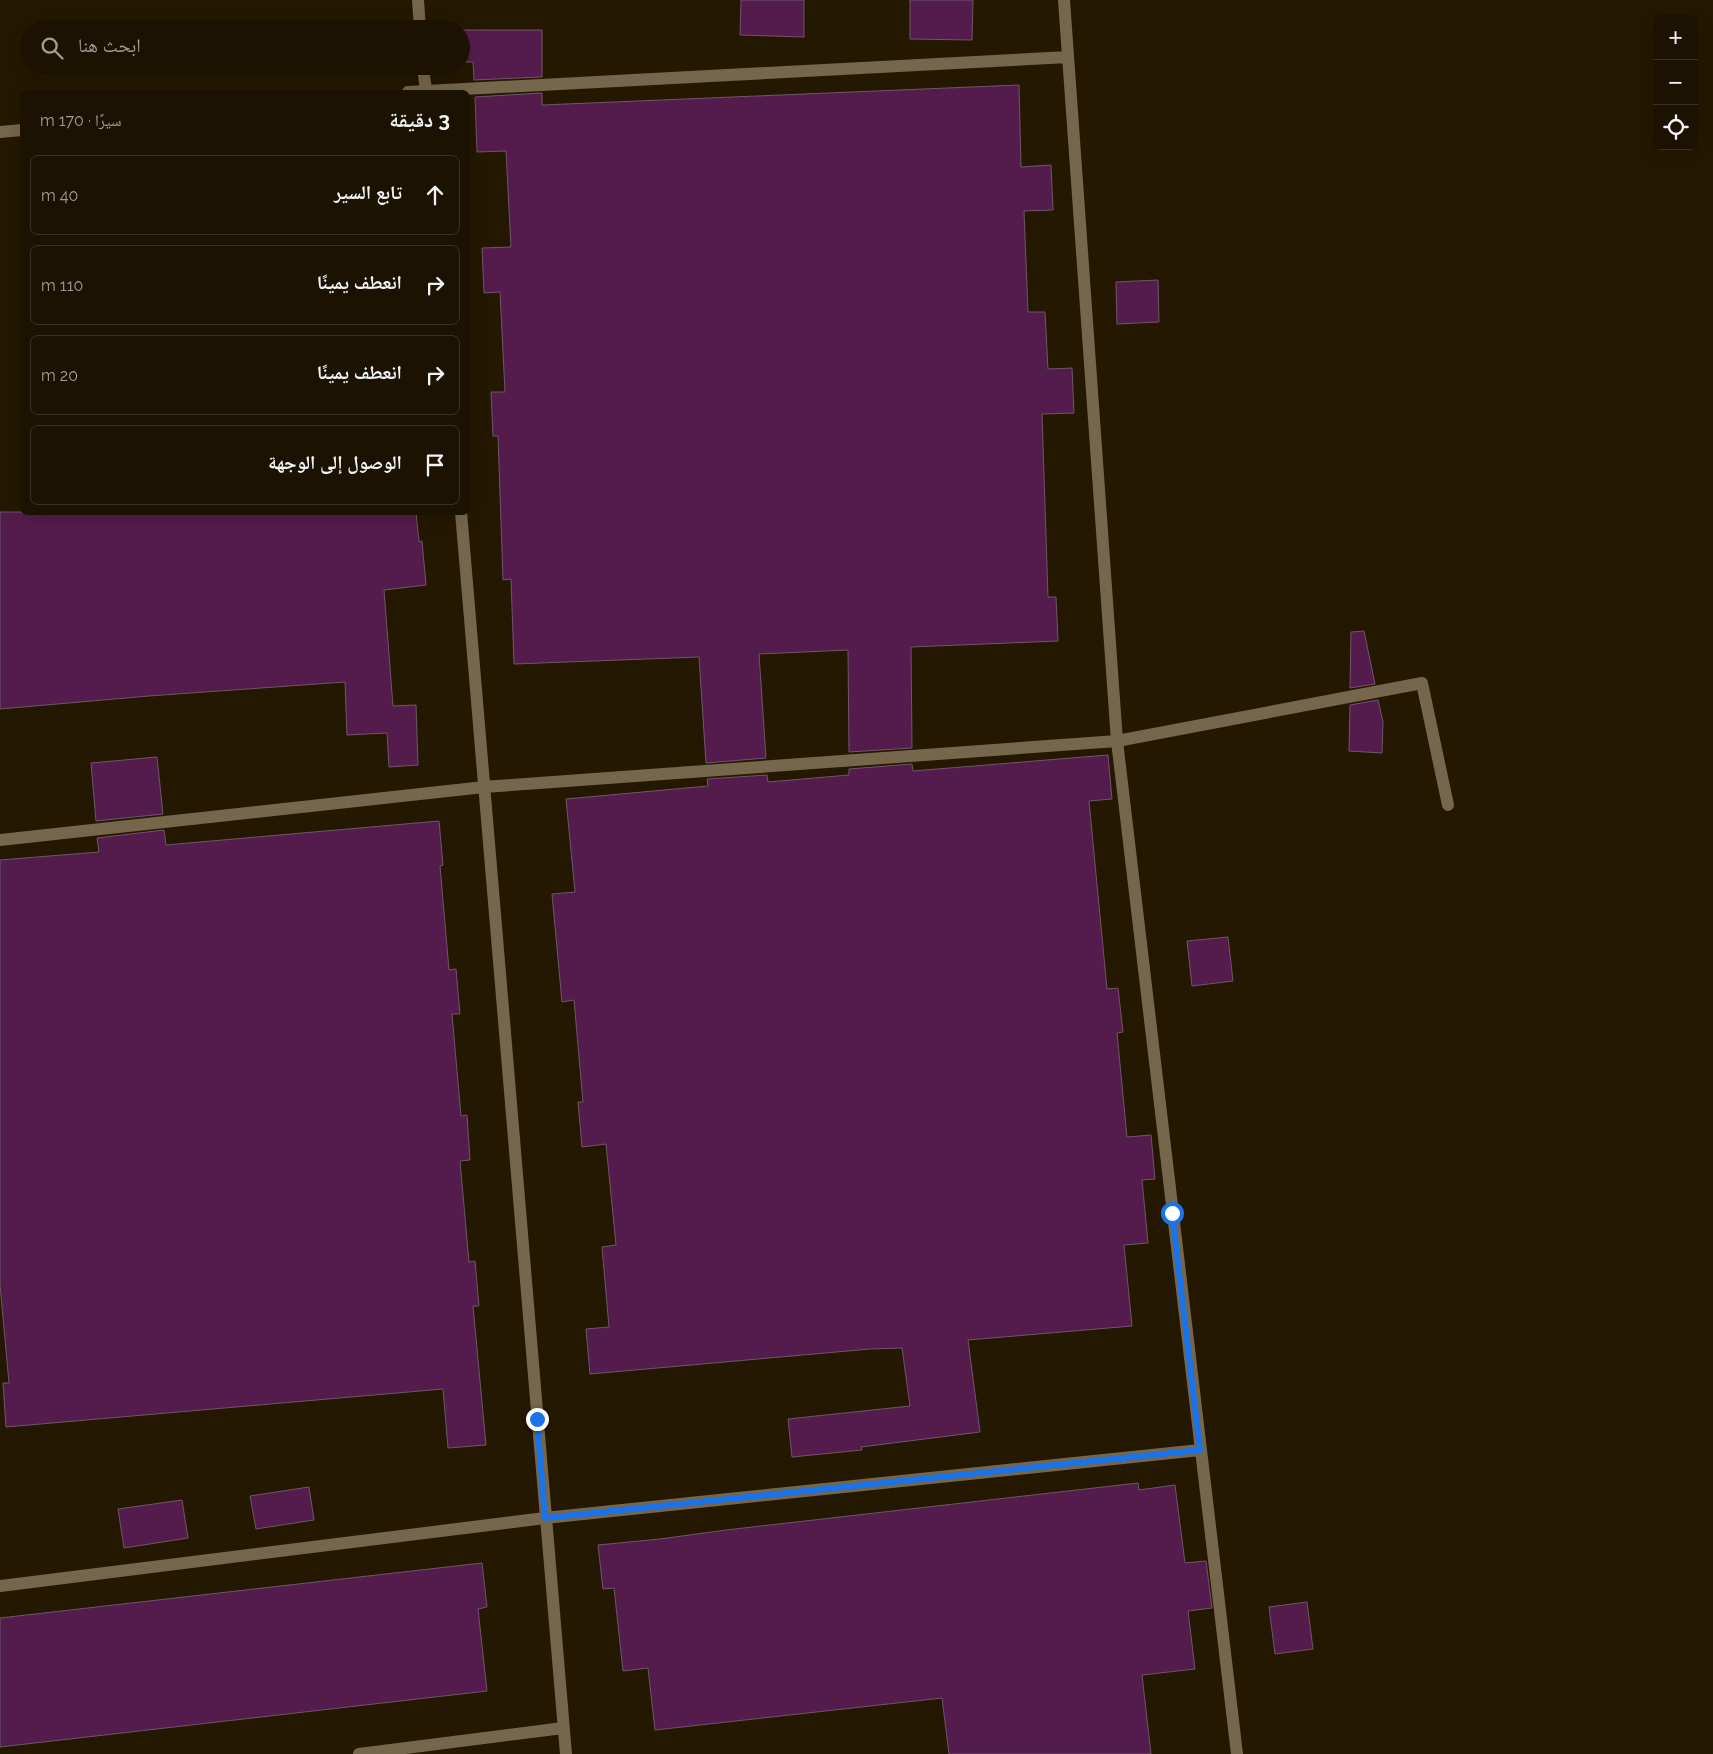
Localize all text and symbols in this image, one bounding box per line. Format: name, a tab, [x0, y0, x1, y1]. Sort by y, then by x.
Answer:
map controls	[1653, 15, 1698, 150]
button: +	[1653, 15, 1698, 60]
search box	[20, 20, 470, 75]
icon: search	[38, 34, 66, 62]
text: ابحث هنا	[78, 34, 141, 56]
button: −	[1653, 60, 1698, 105]
button: locate	[1653, 105, 1698, 150]
text: 3 دقيقة	[389, 107, 450, 132]
text: سيرًا · 170 m	[40, 111, 122, 130]
text: تابع السير	[334, 181, 402, 203]
icon: ahead	[421, 181, 449, 209]
text: 40 m	[41, 186, 78, 205]
text: انعطف يمينًا	[317, 271, 402, 293]
icon: right	[421, 271, 449, 299]
text: 110 m	[41, 276, 83, 295]
text: انعطف يمينًا	[317, 361, 402, 383]
icon: right	[421, 361, 449, 389]
text: 20 m	[41, 366, 78, 385]
text: الوصول إلى الوجهة	[268, 451, 402, 473]
icon: arrive	[421, 451, 449, 479]
route start	[1161, 1202, 1184, 1225]
route end	[526, 1408, 549, 1431]

